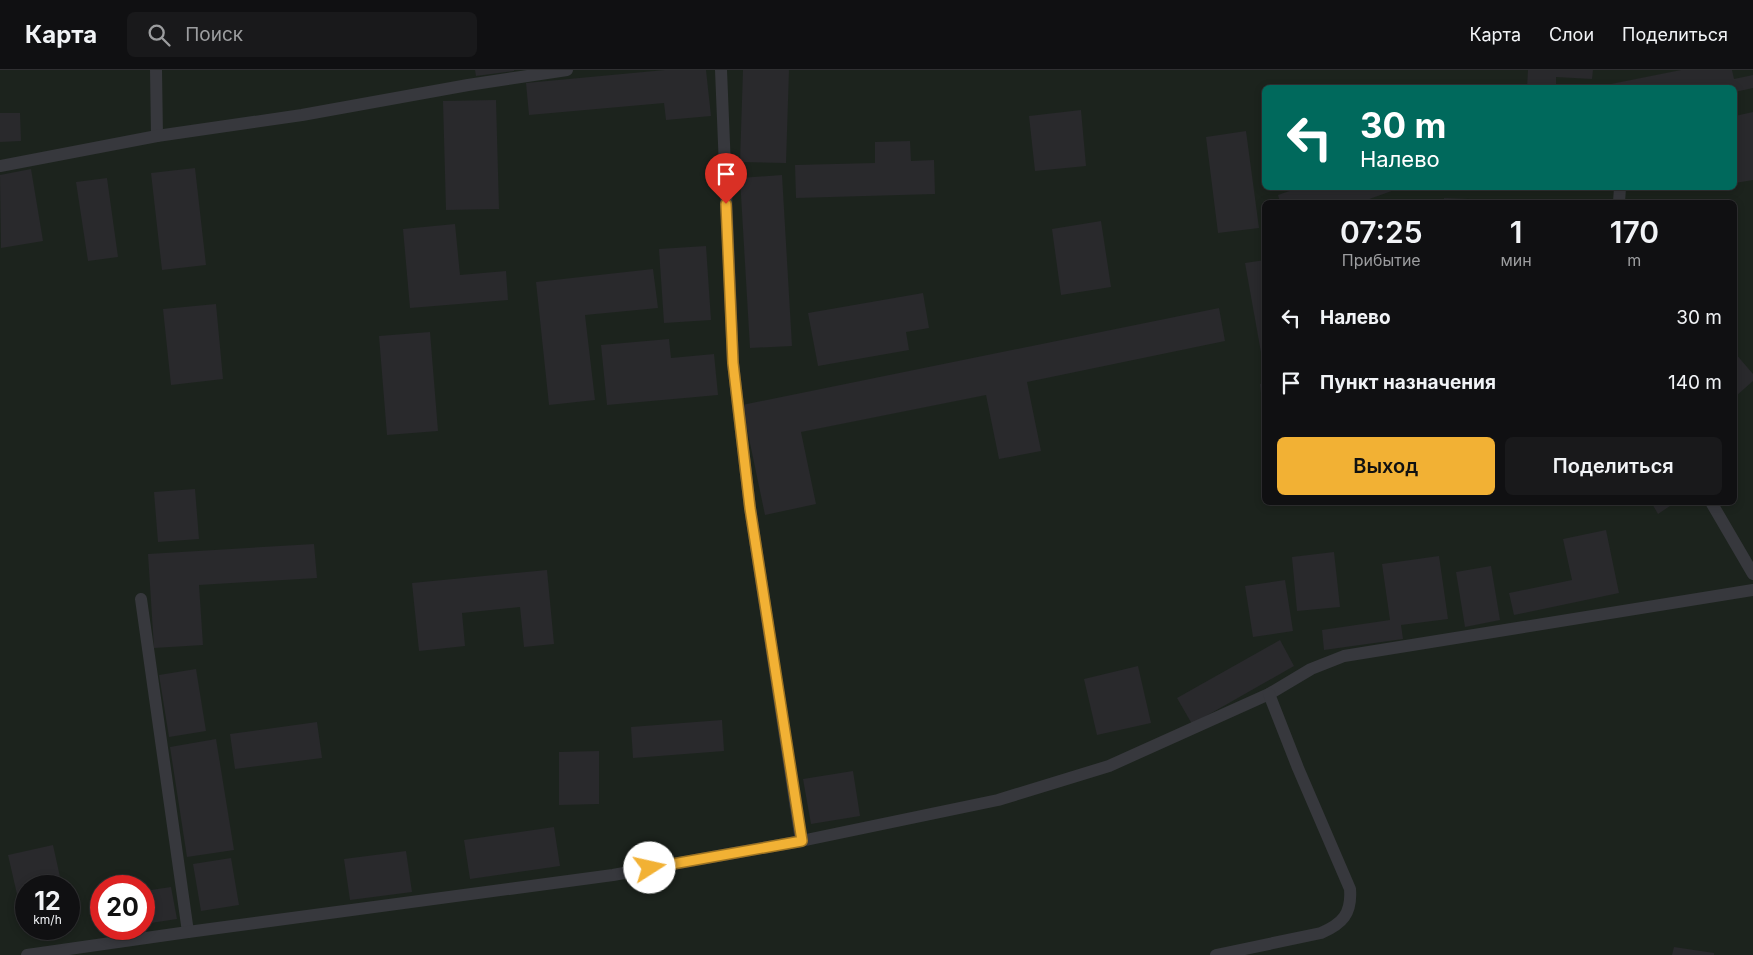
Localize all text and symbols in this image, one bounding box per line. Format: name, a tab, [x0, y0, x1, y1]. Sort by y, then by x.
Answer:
search box	[127, 12, 477, 57]
text: Карта	[25, 20, 97, 49]
icon: search	[145, 21, 173, 49]
text: Поиск	[185, 23, 243, 46]
text: Карта	[1469, 24, 1521, 45]
text: Слои	[1549, 24, 1594, 45]
text: Поделиться	[1622, 24, 1728, 45]
text: 30 m	[1360, 104, 1446, 146]
icon: left	[1277, 105, 1342, 170]
text: Налево	[1360, 146, 1440, 172]
pin	[705, 153, 747, 204]
icon: arrive	[712, 160, 740, 188]
text: 07:25	[1340, 214, 1423, 250]
text: 1	[1510, 214, 1522, 250]
text: 170	[1610, 214, 1659, 250]
text: Прибытие	[1342, 250, 1421, 270]
text: мин	[1501, 250, 1532, 270]
text: m	[1627, 250, 1641, 270]
icon: left	[1277, 304, 1305, 332]
text: Налево	[1320, 306, 1391, 329]
text: 30 m	[1676, 306, 1722, 329]
icon: arrive	[1277, 369, 1305, 397]
text: Пункт назначения	[1320, 371, 1496, 394]
text: 140 m	[1668, 371, 1722, 394]
button: Выход	[1277, 437, 1495, 495]
button: Поделиться	[1505, 437, 1722, 495]
position arrow	[623, 841, 675, 893]
speed limit sign: 20	[90, 875, 155, 940]
text: 12	[34, 886, 61, 916]
text: km/h	[33, 912, 62, 927]

